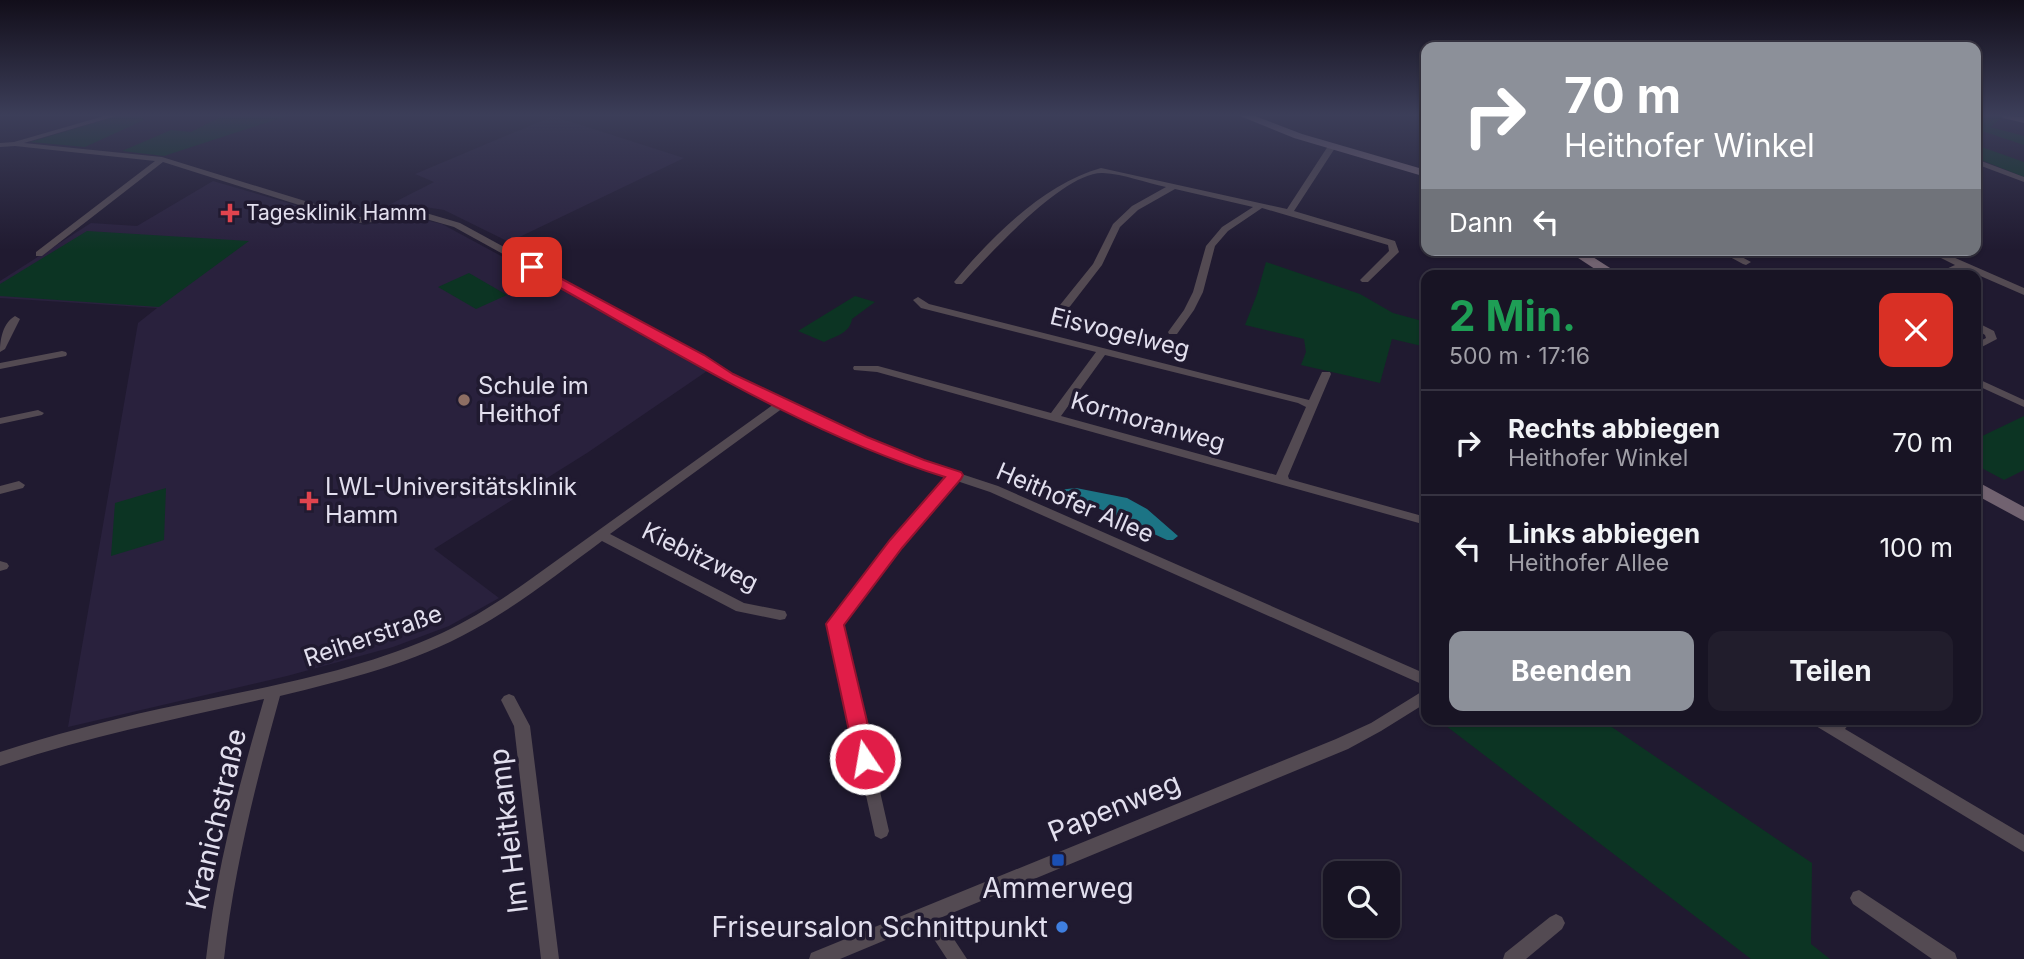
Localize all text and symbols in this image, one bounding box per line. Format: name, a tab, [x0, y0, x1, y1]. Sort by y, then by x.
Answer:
text: 70 m	[1564, 66, 1681, 125]
icon: right	[1449, 70, 1540, 161]
text: Heithofer Winkel	[1564, 126, 1815, 165]
place label: Tagesklinik Hamm	[246, 200, 427, 225]
marker: Tagesklinik Hamm	[220, 203, 240, 223]
icon: left	[1527, 203, 1565, 241]
text: Dann	[1449, 207, 1513, 238]
pin	[502, 237, 562, 297]
icon: arrive	[513, 248, 551, 286]
text: 2 Min.	[1449, 290, 1576, 341]
button: close	[1879, 293, 1953, 367]
street label: Eisvogelweg	[1047, 301, 1193, 364]
text: 500 m · 17:16	[1449, 342, 1590, 370]
place label: Schule im Heithof	[478, 371, 589, 428]
street label: Kormoranweg	[1068, 386, 1229, 457]
marker: Schule im Heithof	[456, 392, 472, 408]
text: Rechts abbiegen	[1508, 413, 1720, 444]
icon: right	[1449, 424, 1487, 462]
text: 70 m	[1892, 427, 1953, 458]
text: Heithofer Winkel	[1508, 444, 1688, 472]
street label: Heithofer Allee	[992, 456, 1158, 549]
place label: LWL-Universitätsklinik Hamm	[325, 472, 577, 529]
marker: LWL-Universitätsklinik Hamm	[299, 491, 319, 511]
street label: Kiebitzweg	[637, 516, 763, 597]
text: Links abbiegen	[1508, 518, 1700, 549]
icon: left	[1449, 529, 1487, 567]
text: 100 m	[1880, 532, 1953, 563]
text: Heithofer Allee	[1508, 549, 1669, 577]
street label: Reiherstraße	[300, 598, 446, 673]
button: Beenden	[1449, 631, 1694, 711]
button: Teilen	[1708, 631, 1953, 711]
position arrow	[828, 722, 902, 796]
street label: Kranichstraße	[179, 725, 253, 913]
street label: Im Heitkamp	[481, 747, 535, 915]
street label: Papenweg	[1043, 765, 1185, 849]
marker: Ammerweg	[1050, 852, 1066, 868]
map controls	[1323, 861, 1400, 938]
button: search	[1323, 861, 1400, 938]
place label: Ammerweg	[982, 871, 1134, 905]
place label: Friseursalon Schnittpunkt	[712, 910, 1048, 944]
marker: Friseursalon Schnittpunkt	[1054, 919, 1070, 935]

